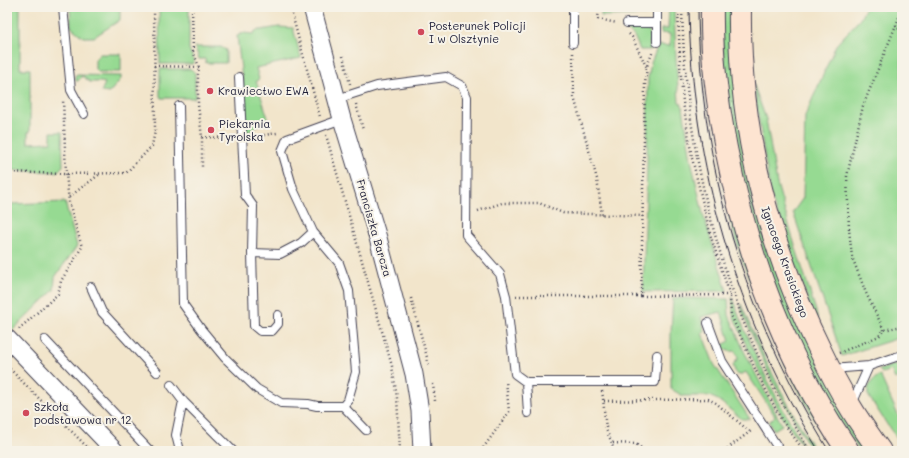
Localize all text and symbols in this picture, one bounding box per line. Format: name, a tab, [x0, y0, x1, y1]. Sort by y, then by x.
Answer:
place label: Posterunek Policji I w Olsztynie	[429, 18, 526, 46]
marker: Posterunek Policji I w Olsztynie	[416, 27, 426, 37]
place label: Krawiectwo EWA	[218, 83, 309, 98]
marker: Krawiectwo EWA	[205, 86, 215, 96]
place label: Piekarnia Tyrolska	[219, 116, 271, 144]
marker: Piekarnia Tyrolska	[206, 125, 216, 135]
street label: Franciszka Barcza	[353, 177, 396, 278]
street label: Ignacego Krasickiego	[758, 204, 813, 320]
place label: Szkoła podstawowa nr 12	[34, 399, 131, 427]
marker: Szkoła podstawowa nr 12	[21, 408, 31, 418]

